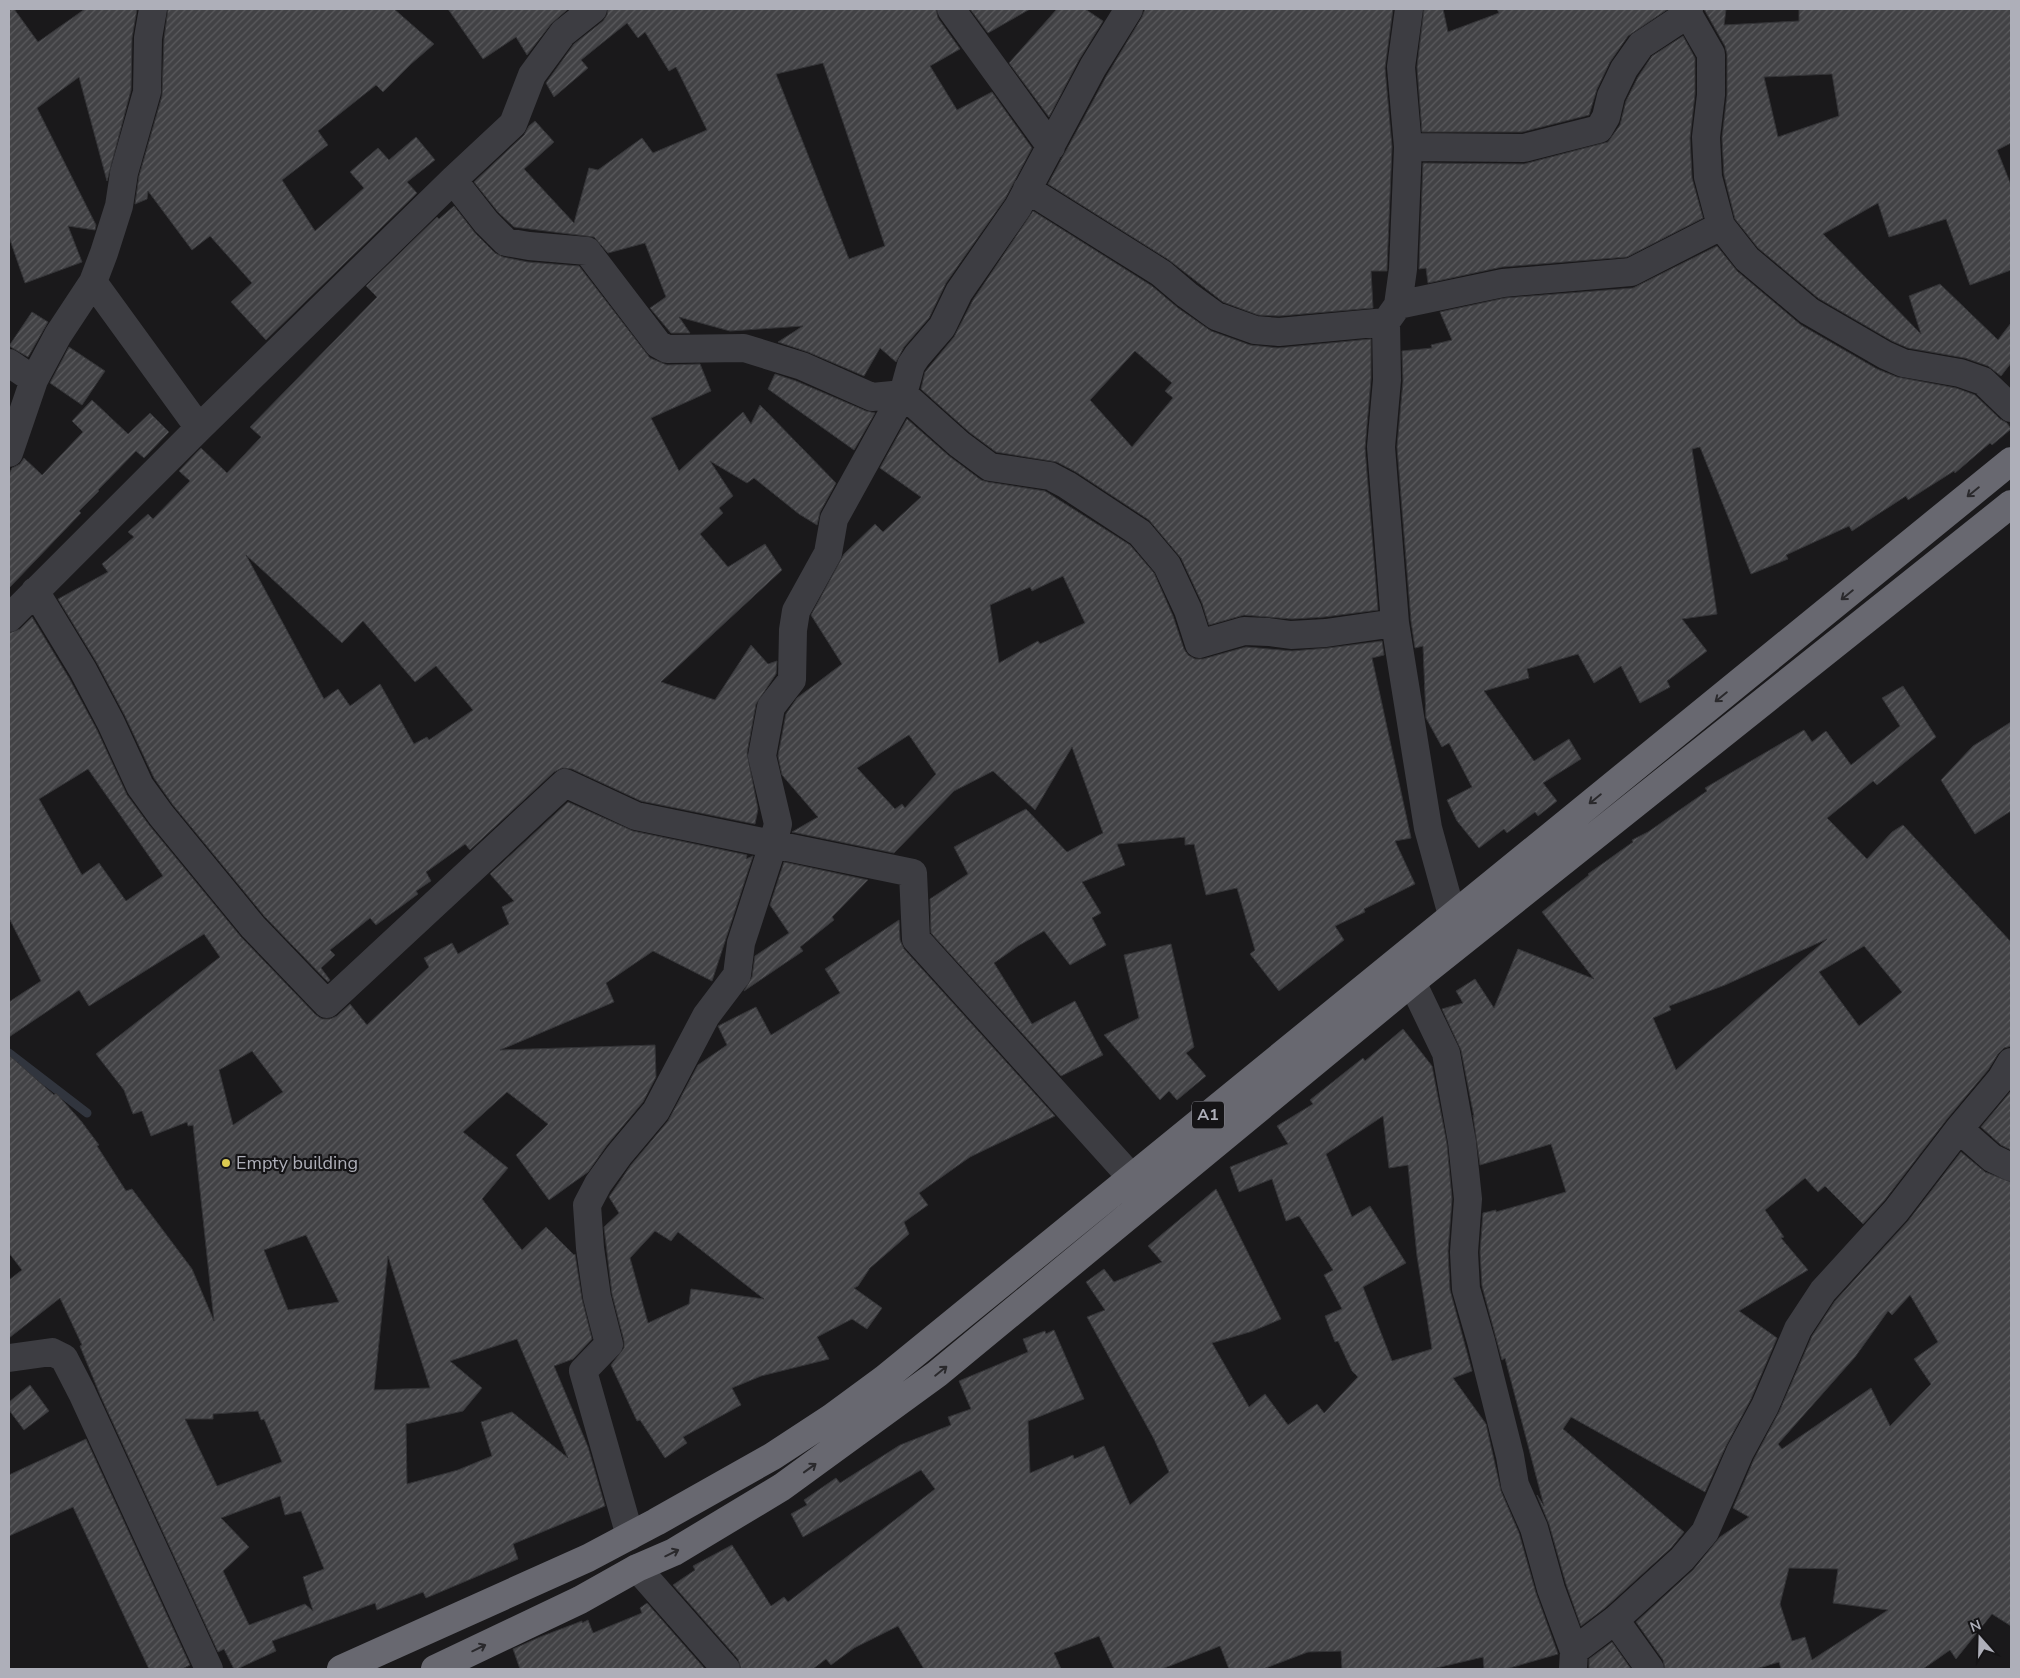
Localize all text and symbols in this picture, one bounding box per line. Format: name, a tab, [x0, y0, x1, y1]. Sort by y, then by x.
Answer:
one-way arrow	[1967, 487, 1980, 498]
one-way arrow	[1841, 589, 1854, 600]
one-way arrow	[1715, 692, 1728, 703]
one-way arrow	[1589, 794, 1602, 805]
road number: A1	[1192, 1102, 1224, 1128]
place label: Empty building	[236, 1151, 358, 1175]
marker: Empty building	[220, 1157, 232, 1169]
one-way arrow	[934, 1366, 947, 1377]
one-way arrow	[803, 1463, 817, 1473]
one-way arrow	[664, 1548, 679, 1558]
north arrow	[1955, 1613, 2005, 1663]
text: N	[1968, 1616, 1984, 1637]
one-way arrow	[471, 1643, 486, 1652]

